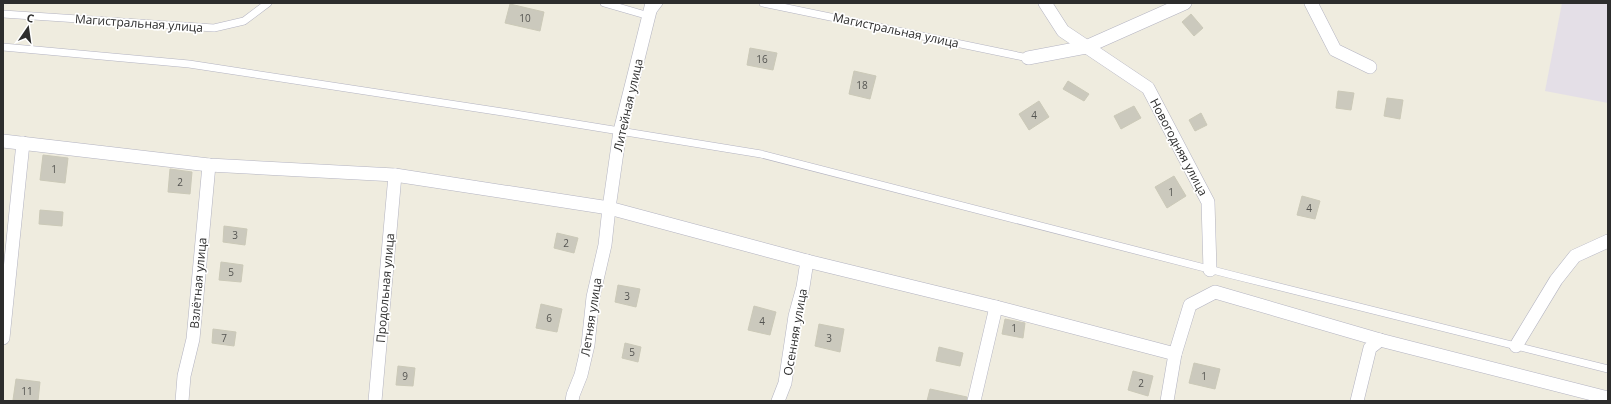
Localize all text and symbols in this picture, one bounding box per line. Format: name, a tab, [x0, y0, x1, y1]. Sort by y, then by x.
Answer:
north arrow	[8, 8, 48, 48]
street label: Магистральная улица	[831, 8, 961, 52]
text: С	[25, 10, 35, 26]
street label: Магистральная улица	[74, 10, 204, 36]
house number: 10	[519, 11, 531, 25]
house number: 16	[756, 52, 768, 66]
street label: Литейная улица	[609, 57, 647, 153]
house number: 18	[856, 78, 868, 92]
street label: Новогодняя улица	[1146, 95, 1212, 199]
house number: 4	[1031, 108, 1037, 122]
house number: 1	[51, 162, 57, 176]
house number: 2	[177, 175, 183, 189]
house number: 1	[1168, 185, 1174, 199]
house number: 4	[1306, 201, 1312, 215]
house number: 3	[232, 228, 238, 242]
street label: Продольная улица	[372, 232, 398, 344]
house number: 2	[563, 236, 569, 250]
street label: Взлётная улица	[186, 237, 210, 329]
house number: 5	[228, 265, 234, 279]
street label: Летняя улица	[576, 276, 606, 358]
street label: Осенняя улица	[779, 287, 811, 377]
house number: 3	[624, 289, 630, 303]
house number: 6	[546, 311, 552, 325]
house number: 4	[759, 314, 765, 328]
house number: 1	[1011, 321, 1017, 335]
house number: 7	[221, 331, 227, 345]
house number: 3	[826, 331, 832, 345]
house number: 5	[629, 345, 635, 359]
house number: 9	[402, 369, 408, 383]
house number: 1	[1201, 369, 1207, 383]
house number: 2	[1138, 376, 1144, 390]
house number: 11	[21, 384, 33, 398]

